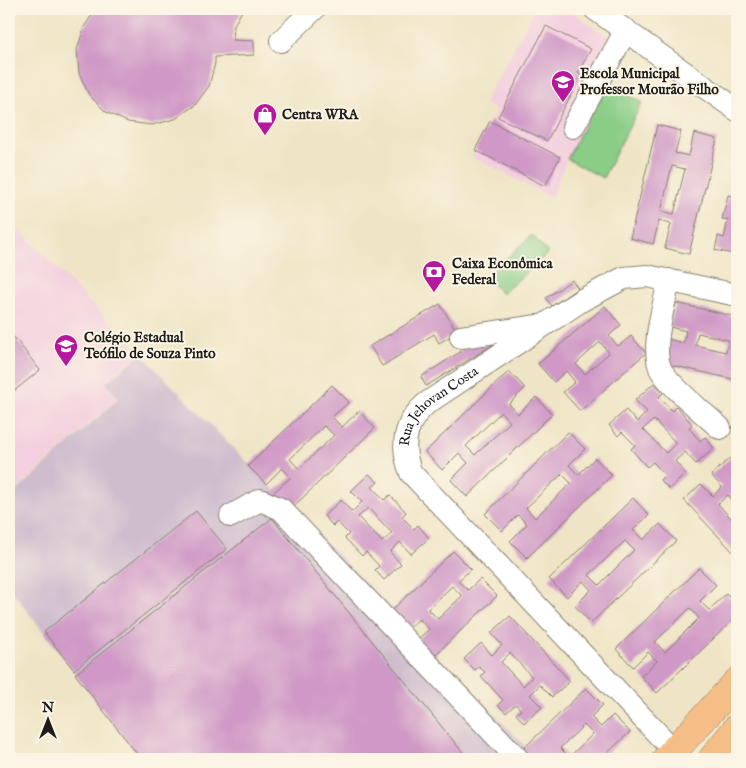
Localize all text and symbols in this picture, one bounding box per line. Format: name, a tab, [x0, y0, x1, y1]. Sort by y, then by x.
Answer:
place label: Escola Municipal Professor Mourão Filho	[580, 65, 719, 99]
school or university icon: Escola Municipal Professor Mourão Filho	[550, 69, 576, 103]
shop icon: Centra WRA	[252, 102, 278, 136]
place label: Centra WRA	[282, 106, 360, 124]
place label: Caixa Econômica Federal	[452, 255, 553, 289]
bank icon: Caixa Econômica Federal	[421, 259, 447, 293]
place label: Colégio Estadual Teófilo de Souza Pinto	[83, 329, 216, 363]
school or university icon: Colégio Estadual Teófilo de Souza Pinto	[53, 333, 79, 367]
street label: Rua Jehovan Costa	[396, 362, 483, 447]
north arrow	[22, 696, 72, 746]
text: N	[41, 699, 54, 717]

